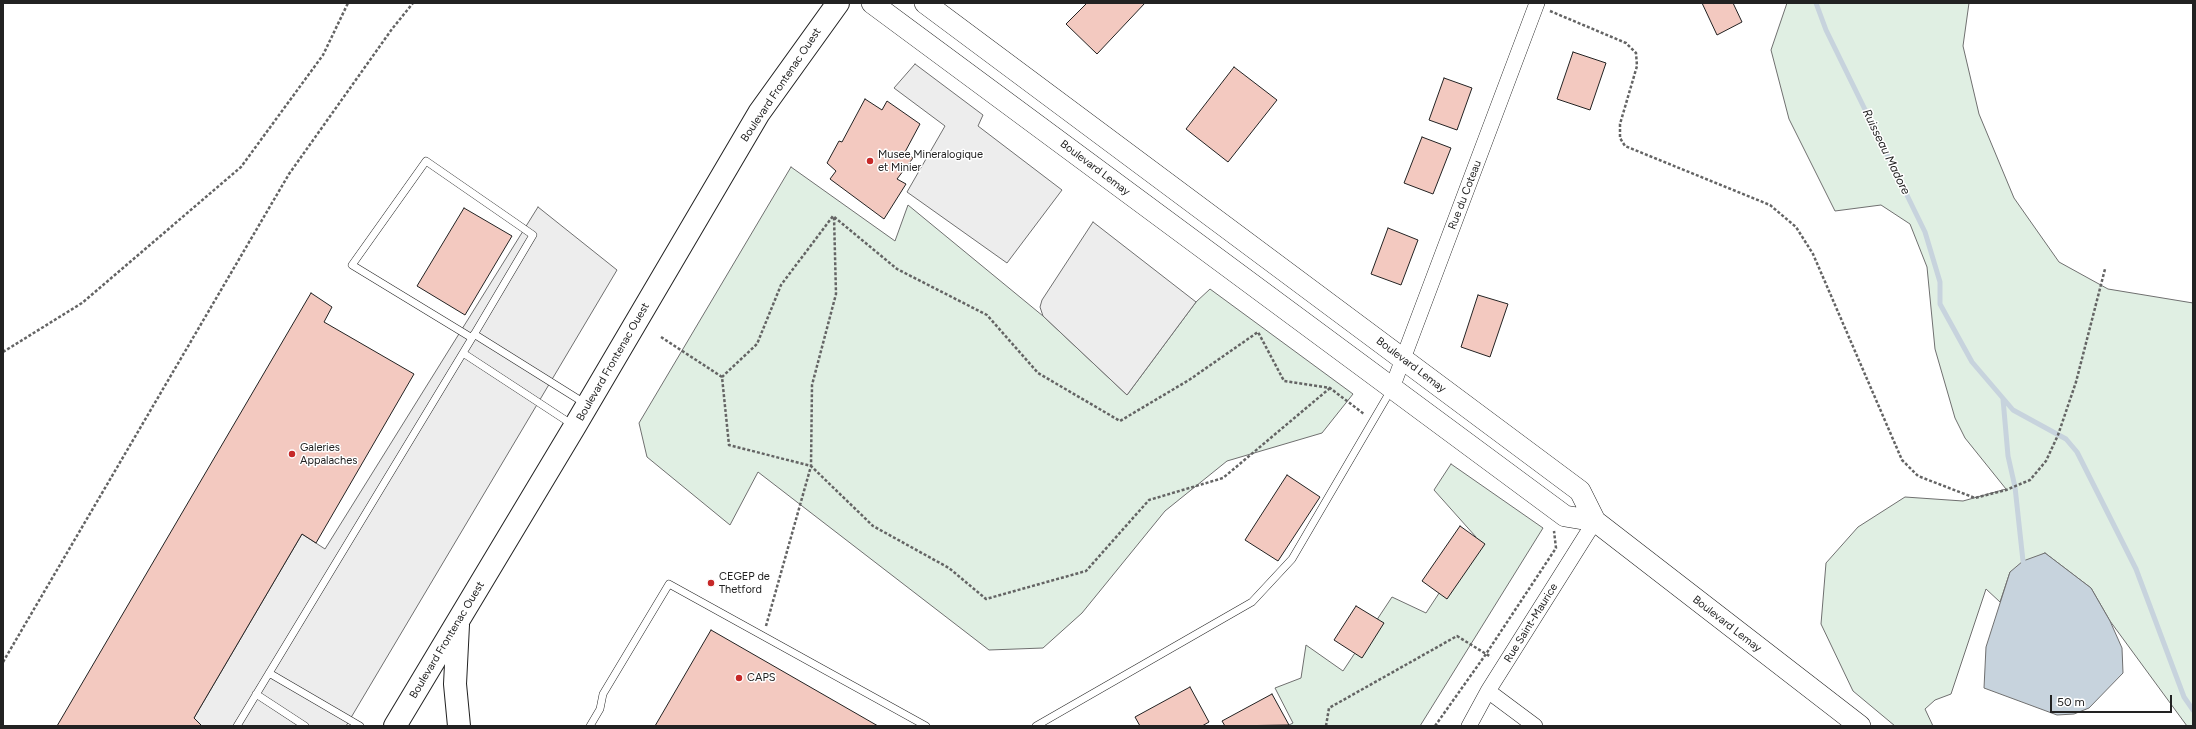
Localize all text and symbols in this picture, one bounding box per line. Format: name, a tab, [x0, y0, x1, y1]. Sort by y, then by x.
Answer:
street label: Boulevard Frontenac Ouest	[738, 26, 824, 144]
water label: Ruisseau Madore	[1859, 107, 1913, 197]
street label: Boulevard Lemay	[1057, 137, 1133, 199]
place label: Musee Mineralogique et Minier	[878, 148, 983, 174]
marker: Musee Mineralogique et Minier	[865, 156, 875, 166]
street label: Rue du Coteau	[1446, 158, 1484, 232]
street label: Boulevard Frontenac Ouest	[574, 301, 652, 423]
street label: Boulevard Lemay	[1373, 334, 1449, 396]
place label: Galeries Appalaches	[300, 441, 357, 467]
marker: Galeries Appalaches	[287, 449, 297, 459]
place label: CEGEP de Thetford	[719, 570, 770, 596]
marker: CEGEP de Thetford	[706, 578, 716, 588]
street label: Boulevard Frontenac Ouest	[407, 579, 487, 701]
street label: Rue Saint-Maurice	[1501, 581, 1561, 665]
street label: Boulevard Lemay	[1690, 593, 1764, 655]
place label: CAPS	[747, 671, 776, 685]
marker: CAPS	[734, 673, 744, 683]
scale bar	[2052, 687, 2174, 713]
text: 50 m	[2057, 695, 2085, 709]

